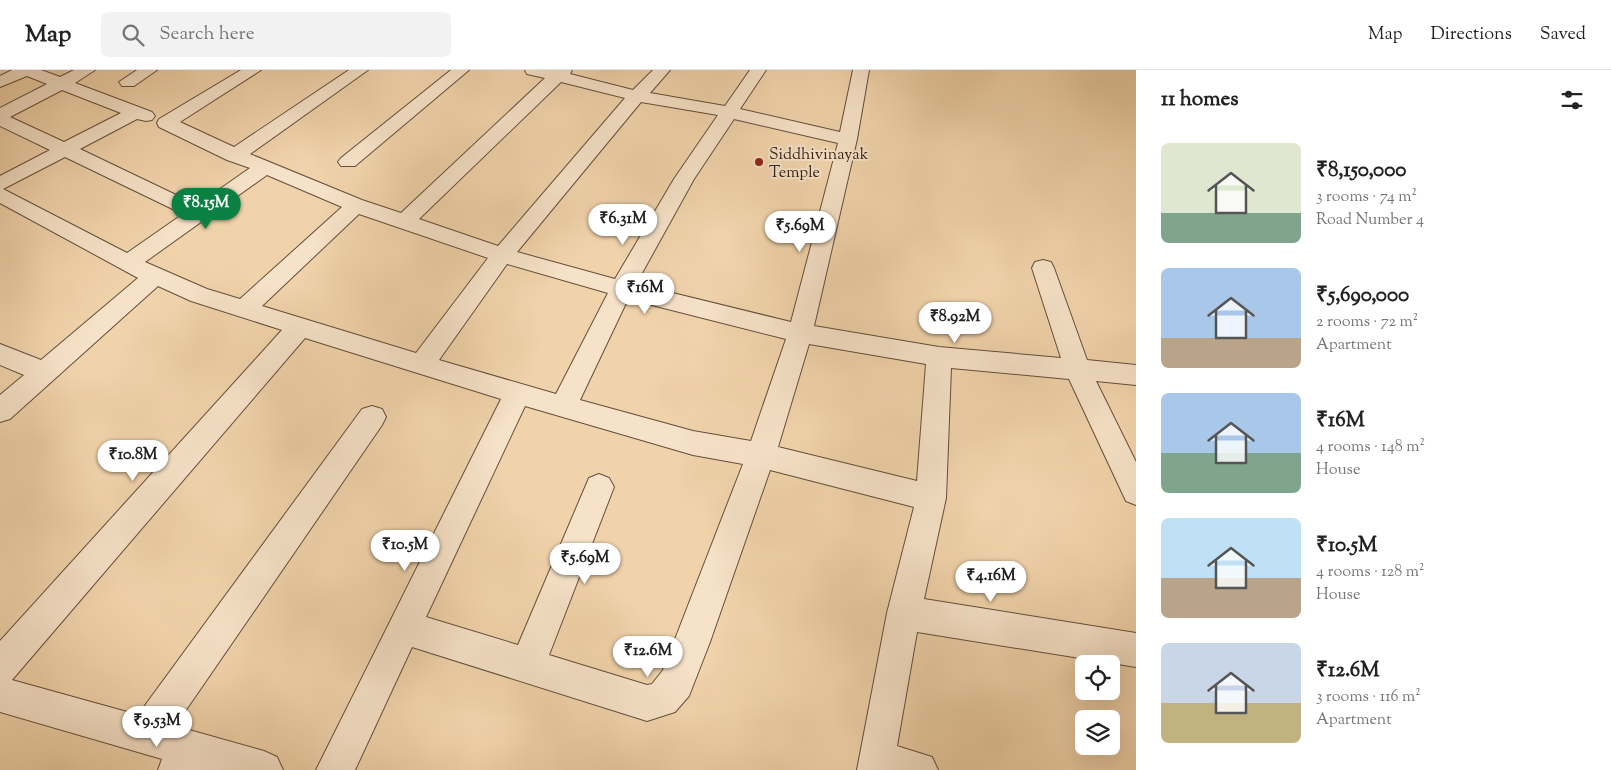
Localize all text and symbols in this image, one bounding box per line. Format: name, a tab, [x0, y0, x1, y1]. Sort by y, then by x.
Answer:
search box	[101, 12, 451, 57]
text: Map	[25, 18, 71, 52]
icon: search	[119, 21, 147, 49]
text: Search here	[159, 21, 255, 48]
text: Map	[1368, 22, 1403, 48]
text: Directions	[1431, 22, 1512, 48]
text: Saved	[1540, 22, 1586, 48]
text: 11 homes	[1161, 85, 1239, 115]
icon: filters	[1558, 86, 1586, 114]
place label: Siddhivinayak Temple	[769, 144, 869, 185]
marker: Siddhivinayak Temple	[753, 156, 765, 168]
text: ₹8,150,000	[1316, 156, 1406, 186]
icon: home	[1201, 163, 1261, 223]
text: 3 rooms · 74 m²	[1316, 186, 1417, 209]
pin: ₹8.15M	[165, 188, 247, 230]
text: ₹8.15M	[183, 192, 229, 215]
pin: ₹6.31M	[582, 204, 664, 246]
text: ₹6.31M	[599, 208, 647, 231]
text: Road Number 4	[1316, 209, 1424, 232]
pin: ₹5.69M	[759, 210, 841, 253]
text: ₹5.69M	[776, 215, 824, 238]
pin: ₹16M	[615, 272, 675, 315]
text: ₹16M	[626, 277, 664, 300]
text: ₹5,690,000	[1316, 281, 1409, 311]
icon: home	[1201, 288, 1261, 348]
pin: ₹8.92M	[914, 302, 996, 344]
text: ₹8.92M	[930, 306, 980, 329]
text: 2 rooms · 72 m²	[1316, 311, 1418, 334]
text: Apartment	[1316, 334, 1392, 357]
text: ₹16M	[1316, 406, 1365, 436]
icon: home	[1201, 413, 1261, 473]
text: 4 rooms · 148 m²	[1316, 436, 1425, 459]
pin: ₹10.8M	[92, 440, 174, 482]
text: ₹10.8M	[108, 444, 158, 467]
text: House	[1316, 459, 1360, 482]
pin: ₹10.5M	[364, 530, 446, 572]
text: ₹10.5M	[1316, 531, 1377, 561]
text: ₹10.5M	[382, 534, 428, 557]
icon: home	[1201, 538, 1261, 598]
pin: ₹5.69M	[544, 542, 626, 585]
text: ₹5.69M	[561, 547, 609, 570]
pin: ₹4.16M	[950, 560, 1032, 603]
text: 4 rooms · 128 m²	[1316, 561, 1424, 584]
text: ₹4.16M	[966, 565, 1016, 588]
text: House	[1316, 584, 1360, 607]
pin: ₹12.6M	[607, 636, 689, 678]
text: ₹12.6M	[624, 640, 672, 663]
map controls	[1075, 655, 1120, 755]
button: locate	[1075, 655, 1120, 700]
text: ₹12.6M	[1316, 656, 1380, 686]
icon: home	[1201, 663, 1261, 723]
text: 3 rooms · 116 m²	[1316, 686, 1421, 709]
pin: ₹9.53M	[116, 706, 198, 748]
text: Apartment	[1316, 709, 1392, 732]
text: ₹9.53M	[133, 710, 181, 733]
button: layers	[1075, 710, 1120, 755]

